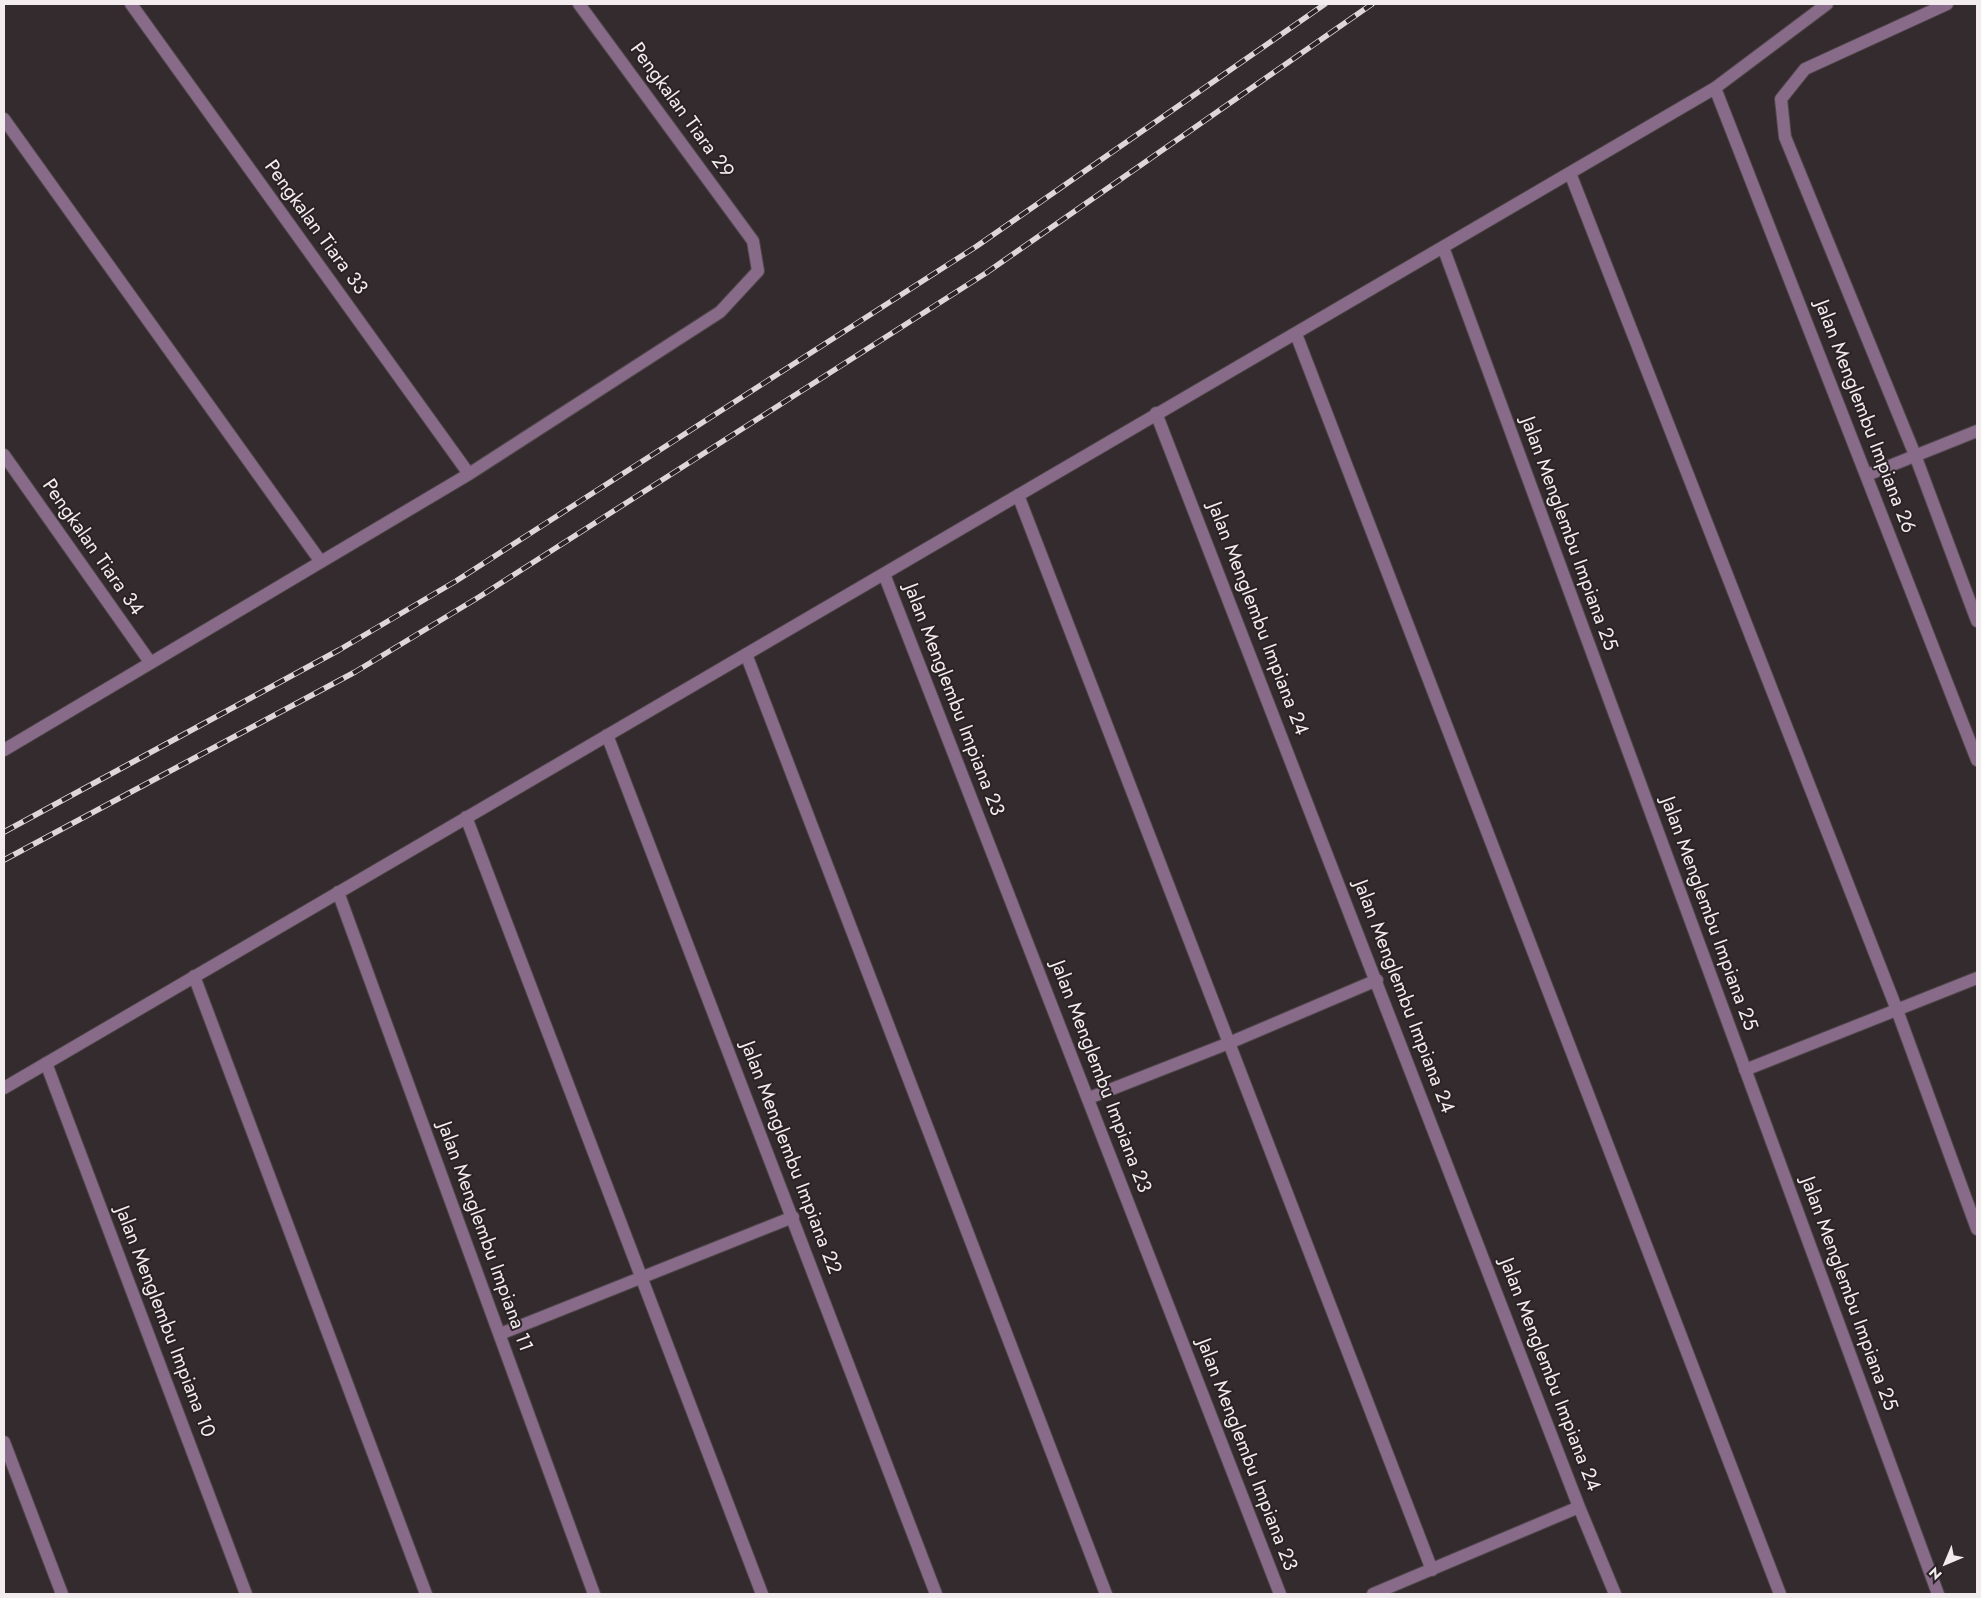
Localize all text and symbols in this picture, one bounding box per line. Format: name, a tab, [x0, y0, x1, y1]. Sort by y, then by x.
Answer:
street label: Pengkalan Tiara 29	[624, 39, 738, 183]
street label: Pengkalan Tiara 33	[258, 156, 372, 300]
street label: Jalan Menglembu Impiana 26	[1808, 297, 1920, 537]
street label: Jalan Menglembu Impiana 25	[1514, 414, 1622, 654]
street label: Pengkalan Tiara 34	[36, 475, 148, 621]
street label: Jalan Menglembu Impiana 24	[1201, 499, 1313, 739]
street label: Jalan Menglembu Impiana 23	[898, 580, 1008, 820]
street label: Jalan Menglembu Impiana 25	[1654, 794, 1762, 1034]
street label: Jalan Menglembu Impiana 24	[1347, 877, 1459, 1117]
street label: Jalan Menglembu Impiana 23	[1045, 957, 1155, 1197]
street label: Jalan Menglembu Impiana 22	[734, 1038, 846, 1278]
street label: Jalan Menglembu Impiana 11	[431, 1119, 537, 1355]
street label: Jalan Menglembu Impiana 25	[1794, 1174, 1902, 1414]
street label: Jalan Menglembu Impiana 10	[109, 1203, 219, 1441]
street label: Jalan Menglembu Impiana 24	[1493, 1255, 1605, 1495]
street label: Jalan Menglembu Impiana 23	[1191, 1335, 1301, 1575]
north arrow	[1921, 1538, 1971, 1588]
text: N	[1924, 1563, 1946, 1585]

